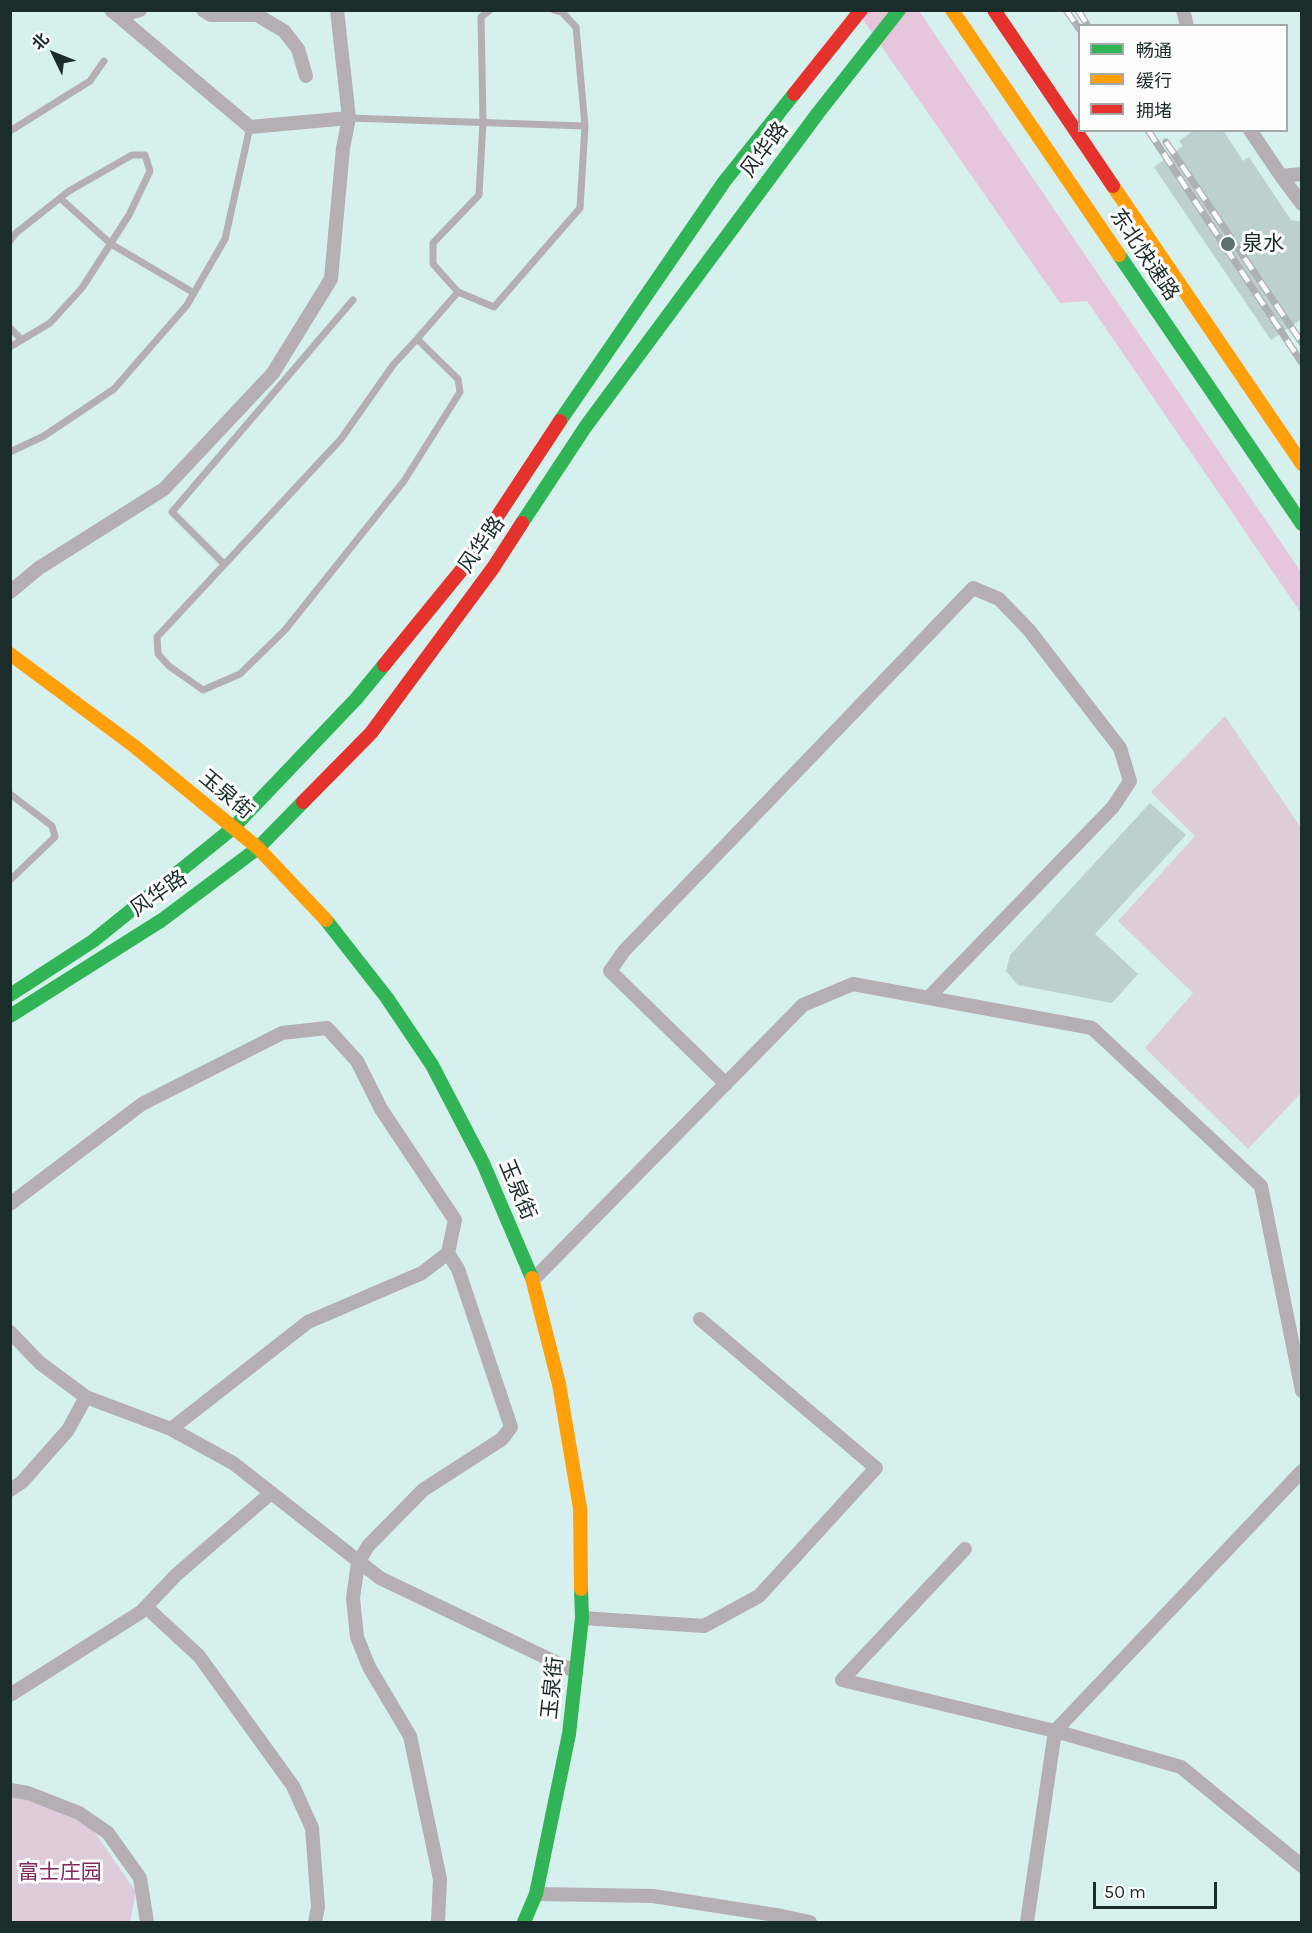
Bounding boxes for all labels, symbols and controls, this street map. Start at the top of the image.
north arrow [24,24,84,84]
legend [1078,24,1288,132]
text: 北 [28,29,53,54]
text: 畅通 [1136,40,1172,62]
text: 缓行 [1136,70,1172,92]
text: 拥堵 [1136,100,1172,122]
street label: 风华路 [736,117,794,183]
street label: 东北快速路 [1104,204,1184,306]
place label: 泉水 [1242,231,1284,257]
marker: 泉水 [1219,235,1237,253]
street label: 风华路 [454,512,510,578]
street label: 玉泉街 [194,765,258,825]
street label: 风华路 [126,866,192,922]
street label: 玉泉街 [493,1156,541,1224]
street label: 玉泉街 [537,1655,569,1721]
park label: 富士庄园 [18,1860,102,1886]
scale bar [1096,1870,1220,1908]
text: 50 m [1104,1881,1146,1903]

